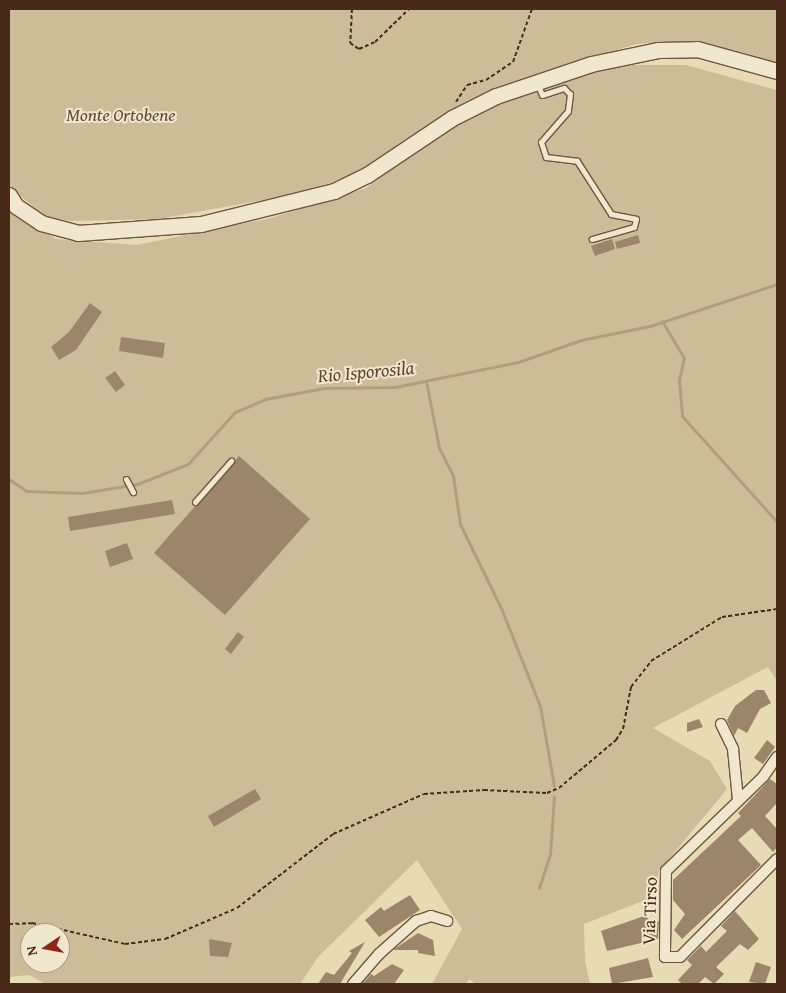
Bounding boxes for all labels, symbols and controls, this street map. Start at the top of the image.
park label: Monte Ortobene [66,104,176,126]
water label: Rio Isporosila [317,356,415,388]
street label: Via Tirso [638,877,662,945]
north arrow [20,923,70,973]
text: N [21,944,42,958]

